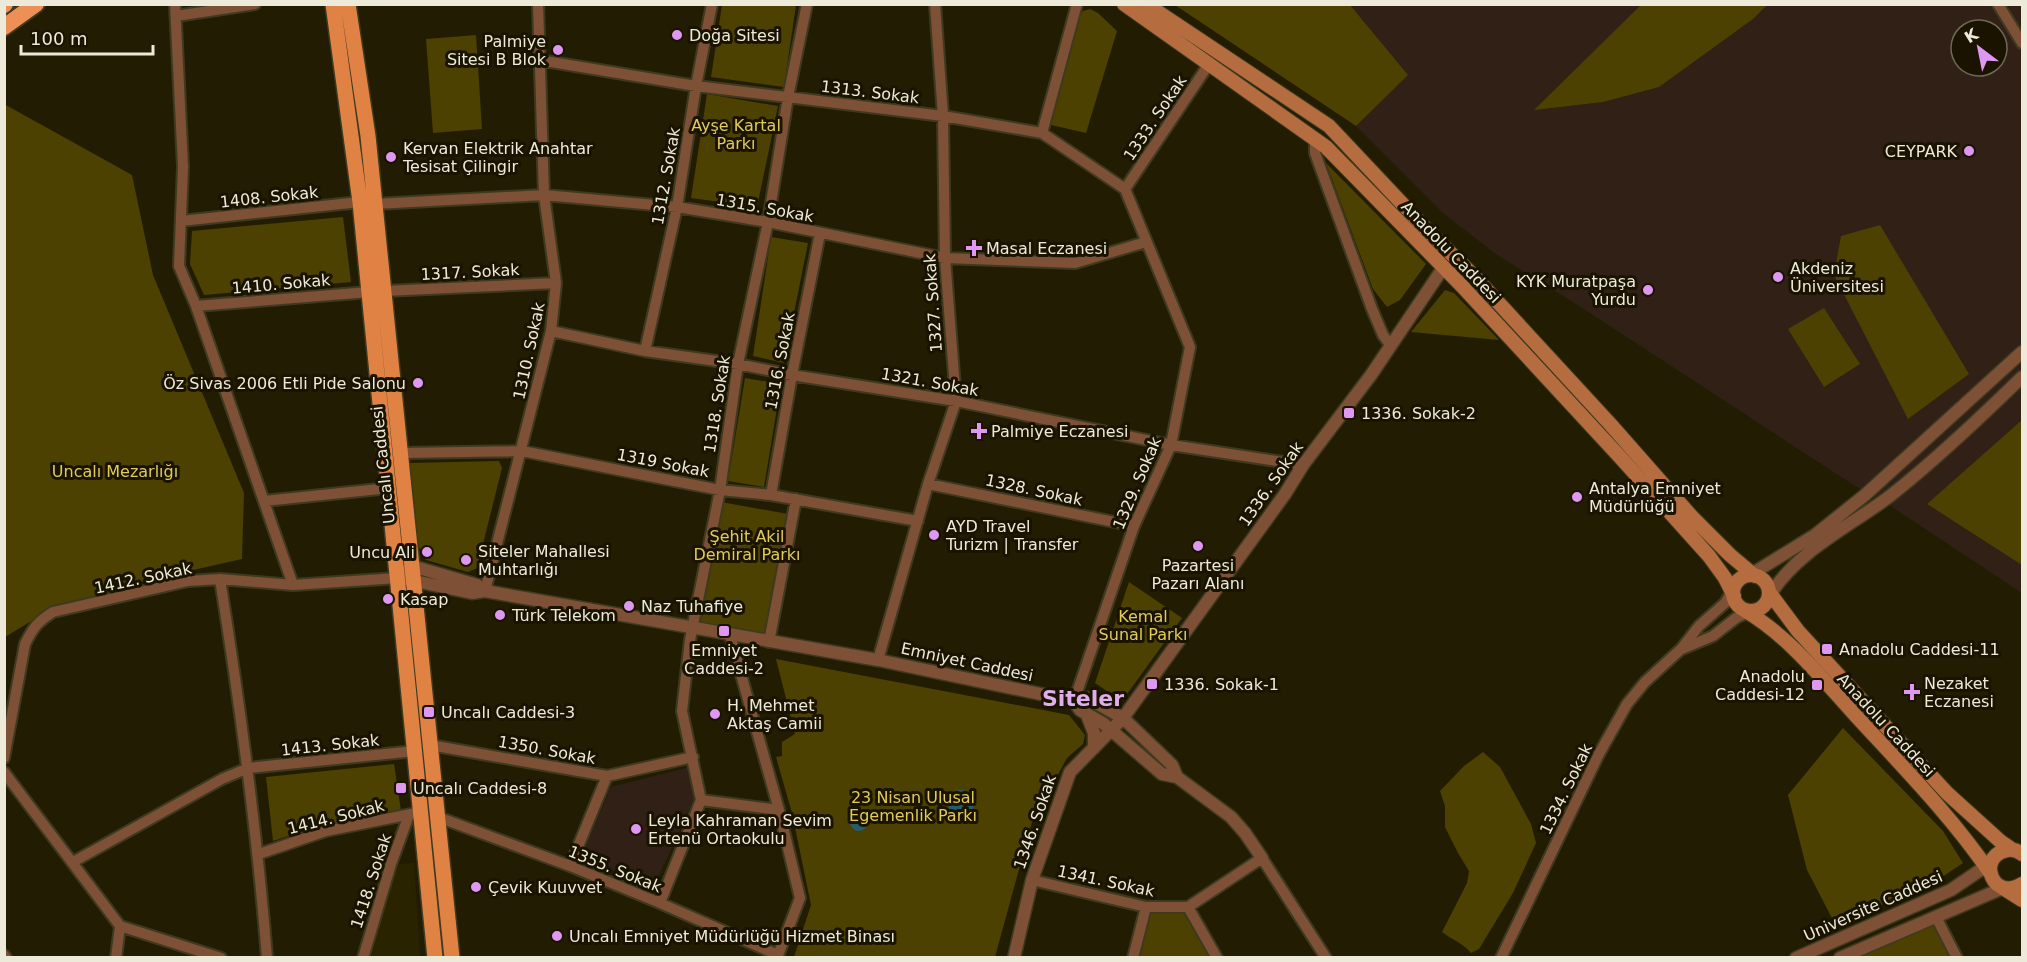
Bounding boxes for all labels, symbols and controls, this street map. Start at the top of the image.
scale bar [21,18,153,56]
north arrow [1949,18,2009,78]
text: K [1961,24,1982,47]
place label: Doğa Sitesi [689,26,780,45]
text: 100 m [30,28,88,49]
marker: Doğa Sitesi [670,28,684,42]
place label: Palmiye Sitesi B Blok [447,32,547,69]
marker: Palmiye Sitesi B Blok [551,43,565,57]
street label: 1333. Sokak [1119,71,1191,164]
street label: 1313. Sokak [820,77,921,108]
park label: Ayşe Kartal Parkı [691,116,781,153]
street label: 1312. Sokak [648,125,684,226]
place label: Kervan Elektrik Anahtar Tesisat Çilingir [402,139,593,176]
place label: CEYPARK [1885,142,1958,161]
marker: CEYPARK [1962,144,1976,158]
marker: Kervan Elektrik Anahtar Tesisat Çilingir [384,150,398,164]
street label: 1408. Sokak [219,182,320,212]
street label: 1315. Sokak [715,190,816,226]
street label: Anadolu Caddesi [1397,197,1505,307]
place label: Masal Eczanesi [986,239,1107,258]
marker: Masal Eczanesi [967,241,981,255]
street label: 1327. Sokak [920,252,946,353]
place label: Akdeniz Üniversitesi [1790,259,1884,296]
street label: 1317. Sokak [420,260,521,284]
street label: 1410. Sokak [231,270,332,298]
marker: Akdeniz Üniversitesi [1771,270,1785,284]
place label: KYK Muratpaşa Yurdu [1516,272,1636,309]
marker: KYK Muratpaşa Yurdu [1641,283,1655,297]
street label: 1310. Sokak [509,300,549,401]
street label: 1316. Sokak [761,310,799,411]
street label: 1318. Sokak [700,353,734,454]
street label: 1321. Sokak [880,364,981,400]
place label: Öz Sivas 2006 Etli Pide Salonu [163,374,406,393]
marker: Öz Sivas 2006 Etli Pide Salonu [411,376,425,390]
place label: 1336. Sokak-2 [1361,404,1476,423]
street label: Uncalı Caddesi [367,405,399,525]
marker: 1336. Sokak-2 [1342,406,1356,420]
place label: Palmiye Eczanesi [991,422,1128,441]
marker: Palmiye Eczanesi [972,424,986,438]
street label: 1329. Sokak [1109,433,1165,532]
street label: 1336. Sokak [1235,437,1308,530]
street label: 1319 Sokak [615,445,712,481]
park label: Uncalı Mezarlığı [52,462,178,481]
street label: 1328. Sokak [984,470,1085,510]
place label: Antalya Emniyet Müdürlüğü [1589,479,1721,516]
marker: Antalya Emniyet Müdürlüğü [1570,490,1584,504]
place label: AYD Travel Turizm | Transfer [945,517,1079,554]
park label: Şehit Akil Demiral Parkı [693,527,801,564]
marker: AYD Travel Turizm | Transfer [927,528,941,542]
marker: Pazartesi Pazarı Alanı [1191,539,1205,553]
place label: Siteler Mahallesi Muhtarlığı [478,542,610,579]
place label: Uncu Ali [349,543,415,562]
marker: Uncu Ali [420,545,434,559]
marker: Siteler Mahallesi Muhtarlığı [459,553,473,567]
place label: Pazartesi Pazarı Alanı [1152,556,1244,593]
street label: 1412. Sokak [93,558,194,598]
place label: Kasap [400,590,448,609]
marker: Kasap [381,592,395,606]
place label: Naz Tuhafiye [641,597,743,616]
marker: Naz Tuhafiye [622,599,636,613]
place label: Türk Telekom [511,606,616,625]
park label: Kemal Sunal Parkı [1099,607,1187,644]
marker: Türk Telekom [493,608,507,622]
marker: Emniyet Caddesi-2 [717,624,731,638]
street label: Emniyet Caddesi [899,639,1035,685]
place label: Anadolu Caddesi-11 [1839,640,2000,659]
place label: Emniyet Caddesi-2 [684,641,764,678]
marker: Anadolu Caddesi-11 [1820,642,1834,656]
place label: Anadolu Caddesi-12 [1715,667,1805,704]
street label: Anadolu Caddesi [1833,669,1939,781]
place label: Nezaket Eczanesi [1924,674,1994,711]
place label: 1336. Sokak-1 [1164,675,1279,694]
marker: 1336. Sokak-1 [1145,677,1159,691]
marker: Anadolu Caddesi-12 [1810,678,1824,692]
marker: Nezaket Eczanesi [1905,685,1919,699]
district label: Siteler [1042,686,1124,711]
place label: H. Mehmet Aktaş Camii [727,696,822,733]
place label: Uncalı Caddesi-3 [441,703,575,722]
marker: Uncalı Caddesi-3 [422,705,436,719]
marker: H. Mehmet Aktaş Camii [708,707,722,721]
street label: 1413. Sokak [280,730,381,760]
street label: 1350. Sokak [497,732,598,768]
street label: 1334. Sokak [1536,740,1597,838]
street label: 1346. Sokak [1010,771,1060,872]
place label: Uncalı Caddesi-8 [413,779,547,798]
marker: Uncalı Caddesi-8 [394,781,408,795]
park label: 23 Nisan Ulusal Egemenlik Parkı [849,788,977,825]
street label: 1414. Sokak [286,796,387,838]
place label: Leyla Kahraman Sevim Ertenü Ortaokulu [648,811,832,848]
marker: Leyla Kahraman Sevim Ertenü Ortaokulu [629,822,643,836]
street label: 1418. Sokak [347,830,396,931]
street label: 1355. Sokak [566,842,665,897]
street label: 1341. Sokak [1056,861,1157,901]
street label: Universite Caddesi [1801,867,1945,945]
place label: Çevik Kuuvvet [488,878,602,897]
marker: Çevik Kuuvvet [469,880,483,894]
place label: Uncalı Emniyet Müdürlüğü Hizmet Binası [569,927,895,946]
marker: Uncalı Emniyet Müdürlüğü Hizmet Binası [550,929,564,943]

